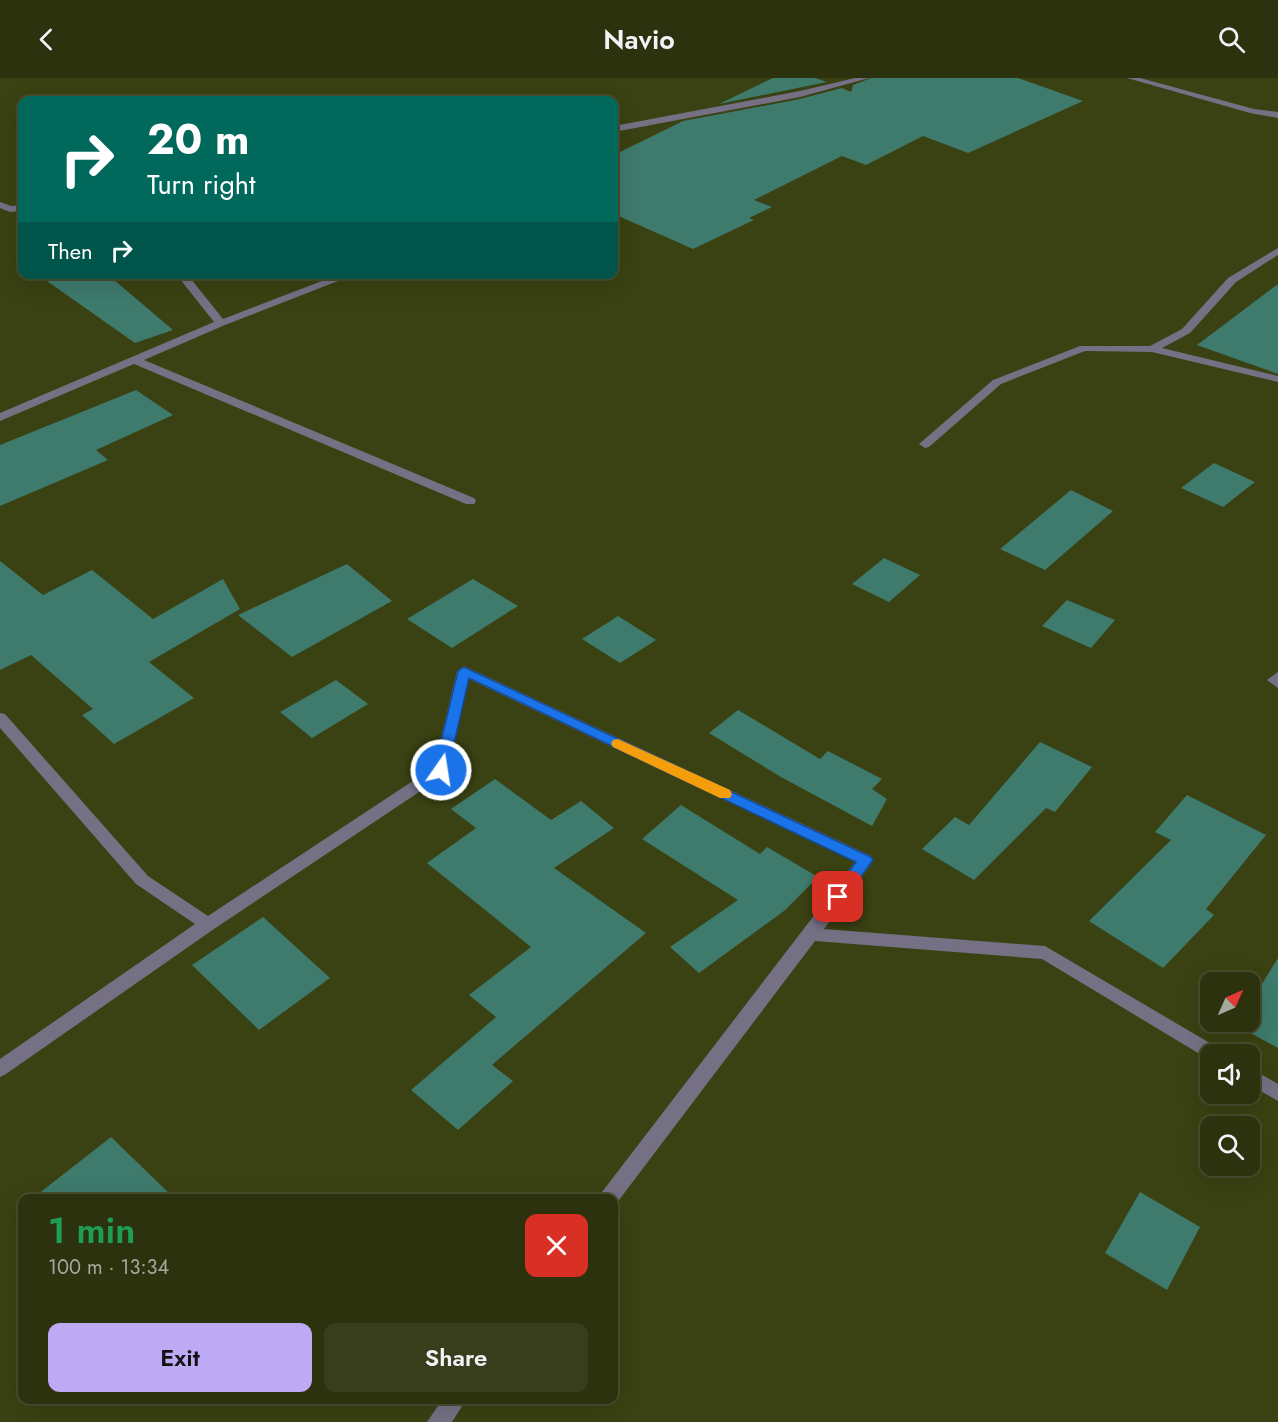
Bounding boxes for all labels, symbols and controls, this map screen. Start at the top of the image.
text: Navio [603,20,675,59]
icon: back [30,23,63,56]
icon: search [1215,23,1248,56]
text: 20 m [147,109,249,170]
icon: right [48,120,126,198]
text: Turn right [147,165,255,204]
icon: right [105,234,138,267]
text: Then [48,235,93,267]
position arrow [409,738,473,802]
pin [812,871,863,922]
icon: arrive [821,880,854,913]
north arrow [1200,972,1260,1032]
map controls [1200,972,1260,1176]
button: sound [1200,1044,1260,1104]
button: search [1200,1116,1260,1176]
text: 1 min [48,1204,135,1256]
button: close [525,1214,588,1277]
text: 100 m · 13:34 [48,1253,169,1282]
button: Exit [48,1323,312,1392]
button: Share [324,1323,588,1392]

